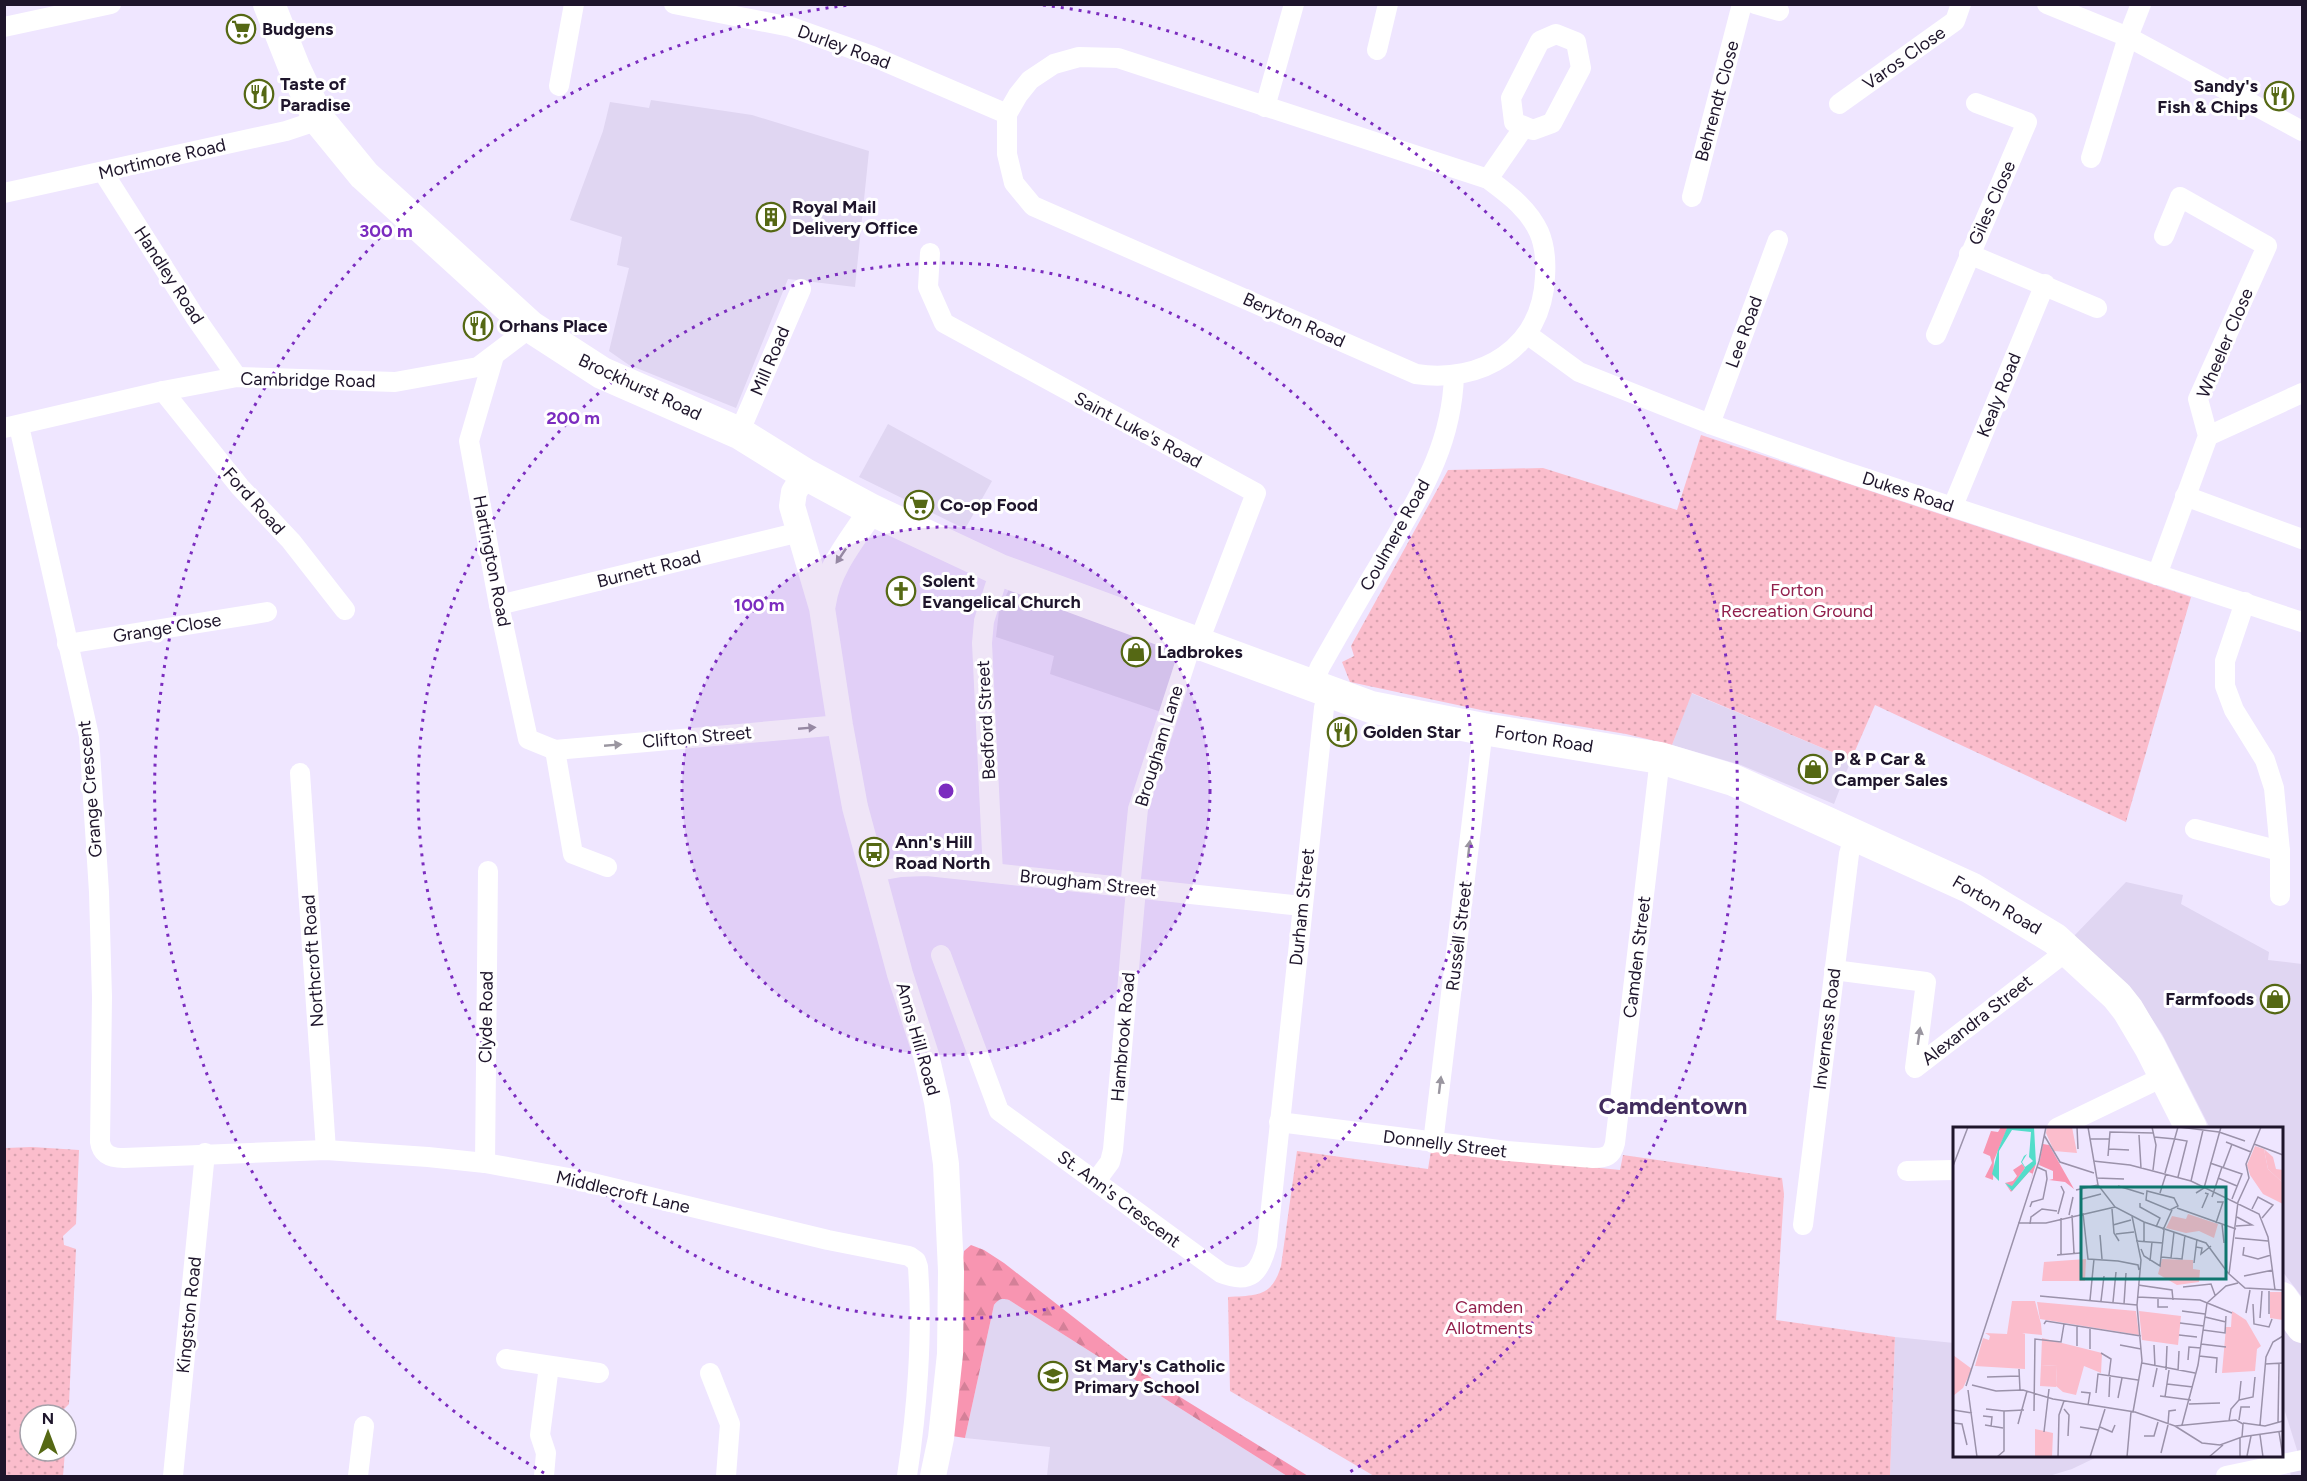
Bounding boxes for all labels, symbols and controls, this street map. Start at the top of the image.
supermarket icon: Budgens [225,13,257,45]
place label: Budgens [262,18,334,40]
street label: Durley Road [794,20,894,74]
street label: Varos Close [1858,21,1950,95]
street label: Behrendt Close [1690,38,1744,164]
place label: Taste of Paradise [280,73,350,116]
place label: Sandy's Fish & Chips [2157,75,2259,118]
restaurant icon: Taste of Paradise [243,78,275,110]
restaurant icon: Sandy's Fish & Chips [2263,80,2295,112]
street label: Mortimore Road [96,134,228,184]
street label: Giles Close [1964,157,2020,249]
place label: Royal Mail Delivery Office [792,196,918,239]
building icon: Royal Mail Delivery Office [755,201,787,233]
text: 300 m [359,220,413,242]
street label: Handley Road [129,222,209,328]
street label: Wheeler Close [2192,285,2258,401]
street label: Beryton Road [1240,288,1348,352]
street label: Lee Road [1721,293,1767,371]
restaurant icon: Orhans Place [462,310,494,342]
place label: Orhans Place [499,315,607,337]
street label: Mill Road [746,323,794,399]
street label: Brockhurst Road [575,349,705,425]
street label: Kealy Road [1972,350,2026,440]
street label: Cambridge Road [240,368,376,392]
street label: Saint Luke's Road [1070,387,1206,473]
text: 200 m [546,407,600,429]
street label: Ford Road [218,463,290,539]
street label: Dukes Road [1859,467,1957,517]
street label: Coulmere Road [1355,475,1435,595]
supermarket icon: Co-op Food [903,489,935,521]
street label: Hartington Road [468,493,516,629]
place label: Co-op Food [940,494,1038,516]
street label: Burnett Road [595,545,703,593]
one-way arrow [835,548,847,564]
place label: Solent Evangelical Church [922,570,1081,613]
church icon: Solent Evangelical Church [885,575,917,607]
park label: Forton Recreation Ground [1721,579,1873,622]
text: 100 m [734,594,784,616]
street label: Grange Close [111,609,223,647]
shop icon: Ladbrokes [1120,636,1152,668]
place label: Ladbrokes [1157,641,1243,663]
street label: Bedford Street [972,659,1000,780]
street label: Brougham Lane [1130,683,1188,809]
restaurant icon: Golden Star [1326,716,1358,748]
street label: Grange Crescent [73,719,107,858]
street label: Forton Road [1493,720,1595,758]
street label: Clifton Street [641,721,753,753]
place label: Golden Star [1363,721,1461,743]
one-way arrow [798,723,817,733]
one-way arrow [603,740,622,750]
place label: P & P Car & Camper Sales [1834,748,1948,791]
shop icon: P & P Car & Camper Sales [1797,753,1829,785]
centre of rings [936,781,956,801]
place label: Ann's Hill Road North [895,831,990,874]
bus stop icon: Ann's Hill Road North [858,836,890,868]
one-way arrow [1464,840,1474,859]
street label: Durham Street [1285,847,1319,967]
street label: Brougham Street [1018,865,1158,901]
street label: Forton Road [1948,871,2046,939]
street label: Russell Street [1441,880,1477,992]
street label: Northcroft Road [297,894,329,1028]
street label: Camden Street [1619,895,1655,1019]
street label: Inverness Road [1809,967,1845,1091]
street label: Alexandra Street [1917,970,2037,1070]
street label: Clyde Road [474,971,498,1063]
street label: Hambrook Road [1106,971,1140,1103]
street label: Anns Hill Road [891,980,945,1098]
shop icon: Farmfoods [2259,983,2291,1015]
place label: Farmfoods [2165,988,2255,1010]
one-way arrow [1914,1026,1923,1045]
one-way arrow [1436,1075,1445,1094]
district label: Camdentown [1599,1091,1747,1120]
street label: Donnelly Street [1382,1125,1509,1163]
inset map [1953,1127,2283,1457]
street label: St. Ann's Crescent [1053,1146,1185,1253]
street label: Middlecroft Lane [554,1166,692,1218]
street label: Kingston Road [172,1256,206,1374]
park label: Camden Allotments [1445,1296,1533,1339]
place label: St Mary's Catholic Primary School [1074,1355,1225,1398]
school or university icon: St Mary's Catholic Primary School [1037,1360,1069,1392]
north arrow [18,1403,78,1463]
text: N [42,1409,54,1428]

